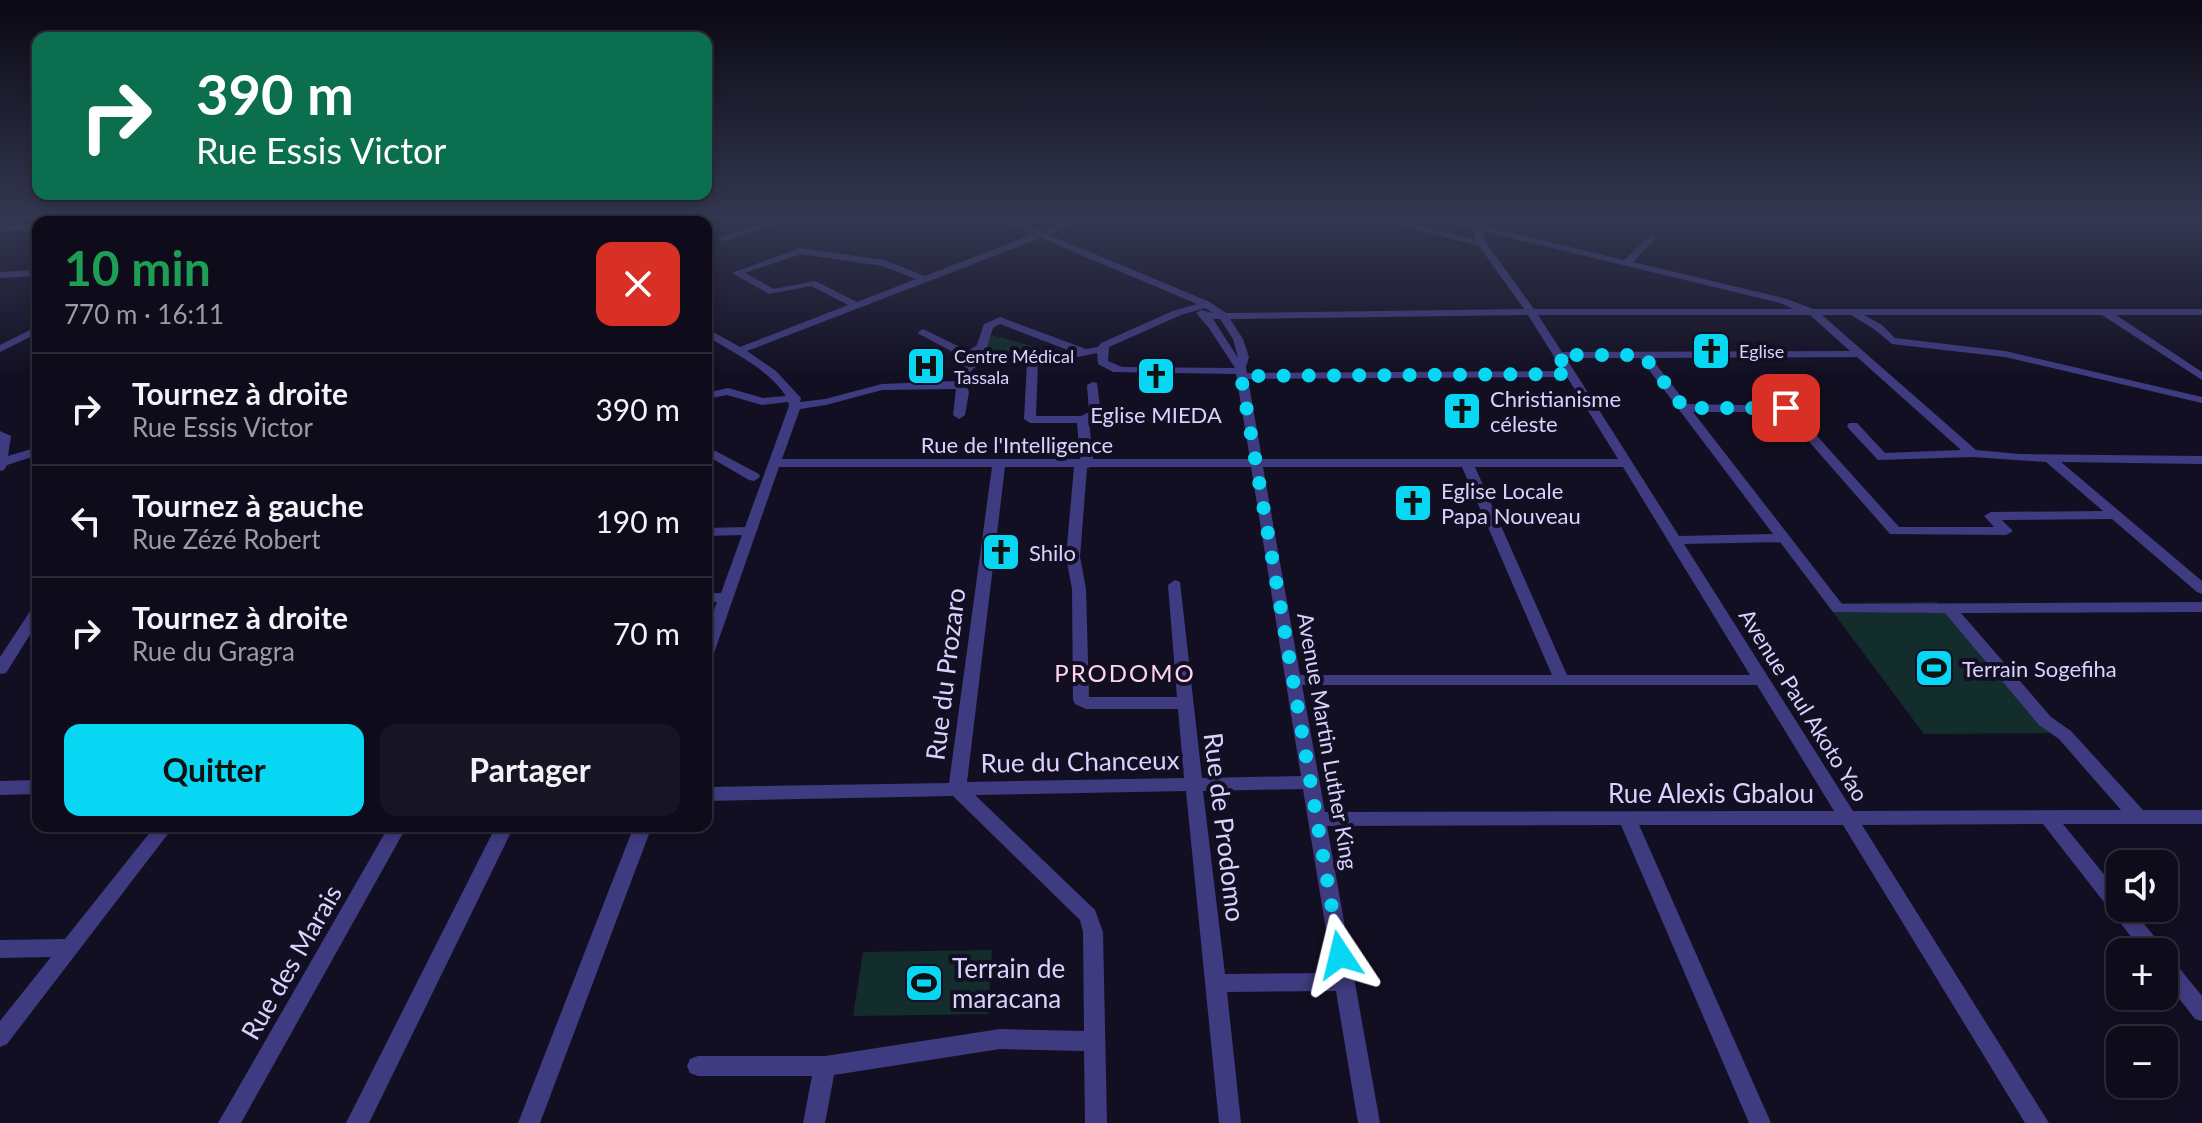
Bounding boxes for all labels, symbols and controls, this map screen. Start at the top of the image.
text: 390 m [196,60,354,127]
icon: right [64,64,168,168]
text: Rue Essis Victor [196,128,446,172]
text: 10 min [64,239,211,296]
button: close [596,242,680,326]
text: 770 m · 16:11 [64,298,224,330]
church icon: Eglise [1690,330,1732,372]
place label: Eglise [1739,340,1784,362]
hospital icon: Centre Médical Tassala [905,345,947,387]
place label: Centre Médical Tassala [954,345,1074,388]
church icon: Eglise MIEDA [1135,355,1177,397]
pin [1752,374,1820,442]
text: Tournez à droite [132,375,348,411]
place label: Christianisme céleste [1490,385,1621,437]
icon: arrive [1764,386,1808,430]
icon: right [64,387,108,431]
church icon: Christianisme céleste [1441,390,1483,432]
text: 390 m [595,391,680,427]
place label: Eglise MIEDA [1090,401,1222,428]
text: Rue Essis Victor [132,411,313,443]
street label: Rue de l'Intelligence [921,431,1113,458]
place label: Eglise Locale Papa Nouveau [1441,477,1581,529]
church icon: Eglise Locale Papa Nouveau [1392,482,1434,524]
text: Tournez à gauche [132,487,364,523]
icon: left [64,499,108,543]
text: 190 m [595,503,680,539]
text: Rue Zézé Robert [132,523,321,555]
church icon: Shilo [980,531,1022,573]
place label: Shilo [1029,539,1076,566]
street label: Rue du Prozaro [919,586,971,762]
text: Tournez à droite [132,599,348,635]
street label: Avenue Paul Akoto Yao [1734,604,1874,806]
street label: Avenue Martin Luther King [1292,610,1364,872]
icon: right [64,611,108,655]
text: 70 m [613,615,680,651]
text: Rue du Gragra [132,635,295,667]
sports icon: Terrain Sogefiha [1913,647,1955,689]
place label: Terrain Sogefiha [1962,655,2117,682]
district label: PRODOMO [1054,658,1196,687]
button: Quitter [64,724,364,816]
button: Partager [380,724,680,816]
street label: Rue de Prodomo [1198,731,1252,923]
street label: Rue du Chanceux [980,743,1180,779]
street label: Rue Alexis Gbalou [1608,777,1814,809]
map controls [2106,850,2178,1098]
button: sound [2106,850,2178,922]
street label: Rue des Marais [234,879,348,1045]
position arrow [1298,913,1382,997]
button: + [2106,938,2178,1010]
place label: Terrain de maracana [952,952,1065,1014]
sports icon: Terrain de maracana [903,962,945,1004]
button: − [2106,1026,2178,1098]

